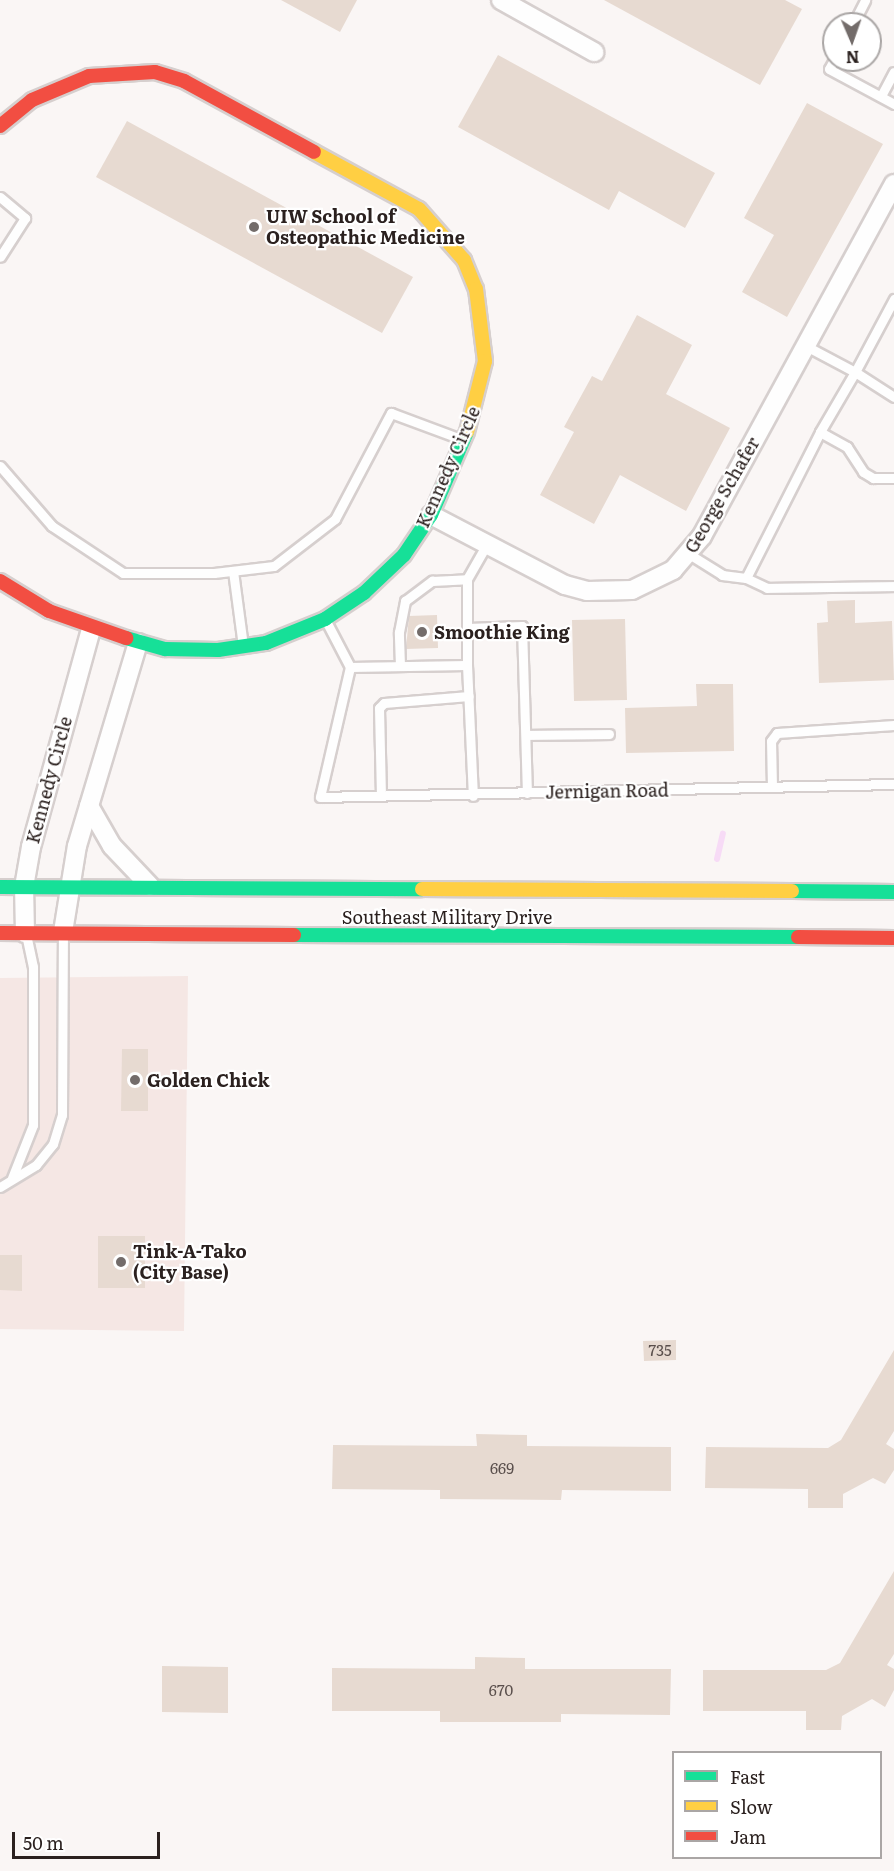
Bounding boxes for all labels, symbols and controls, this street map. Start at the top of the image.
north arrow [822,12,882,72]
text: N [845,46,860,70]
place label: UIW School of Osteopathic Medicine [266,206,465,248]
marker: UIW School of Osteopathic Medicine [247,220,261,234]
street label: Kennedy Circle [412,403,484,531]
street label: George Schafer [680,433,764,557]
place label: Smoothie King [434,621,570,643]
marker: Smoothie King [415,625,429,639]
street label: Kennedy Circle [22,714,76,846]
street label: Jernigan Road [545,779,669,803]
street label: Southeast Military Drive [342,906,552,928]
place label: Golden Chick [147,1069,270,1091]
marker: Golden Chick [128,1073,142,1087]
place label: Tink-A-Tako (City Base) [133,1241,247,1284]
marker: Tink-A-Tako (City Base) [114,1255,128,1269]
house number: 735 [648,1341,672,1359]
house number: 669 [490,1459,514,1477]
house number: 670 [489,1681,513,1699]
legend [672,1751,882,1859]
text: Fast [730,1763,765,1790]
text: Slow [730,1793,772,1820]
scale bar [15,1820,164,1858]
text: Jam [730,1823,766,1850]
text: 50 m [23,1829,64,1856]

